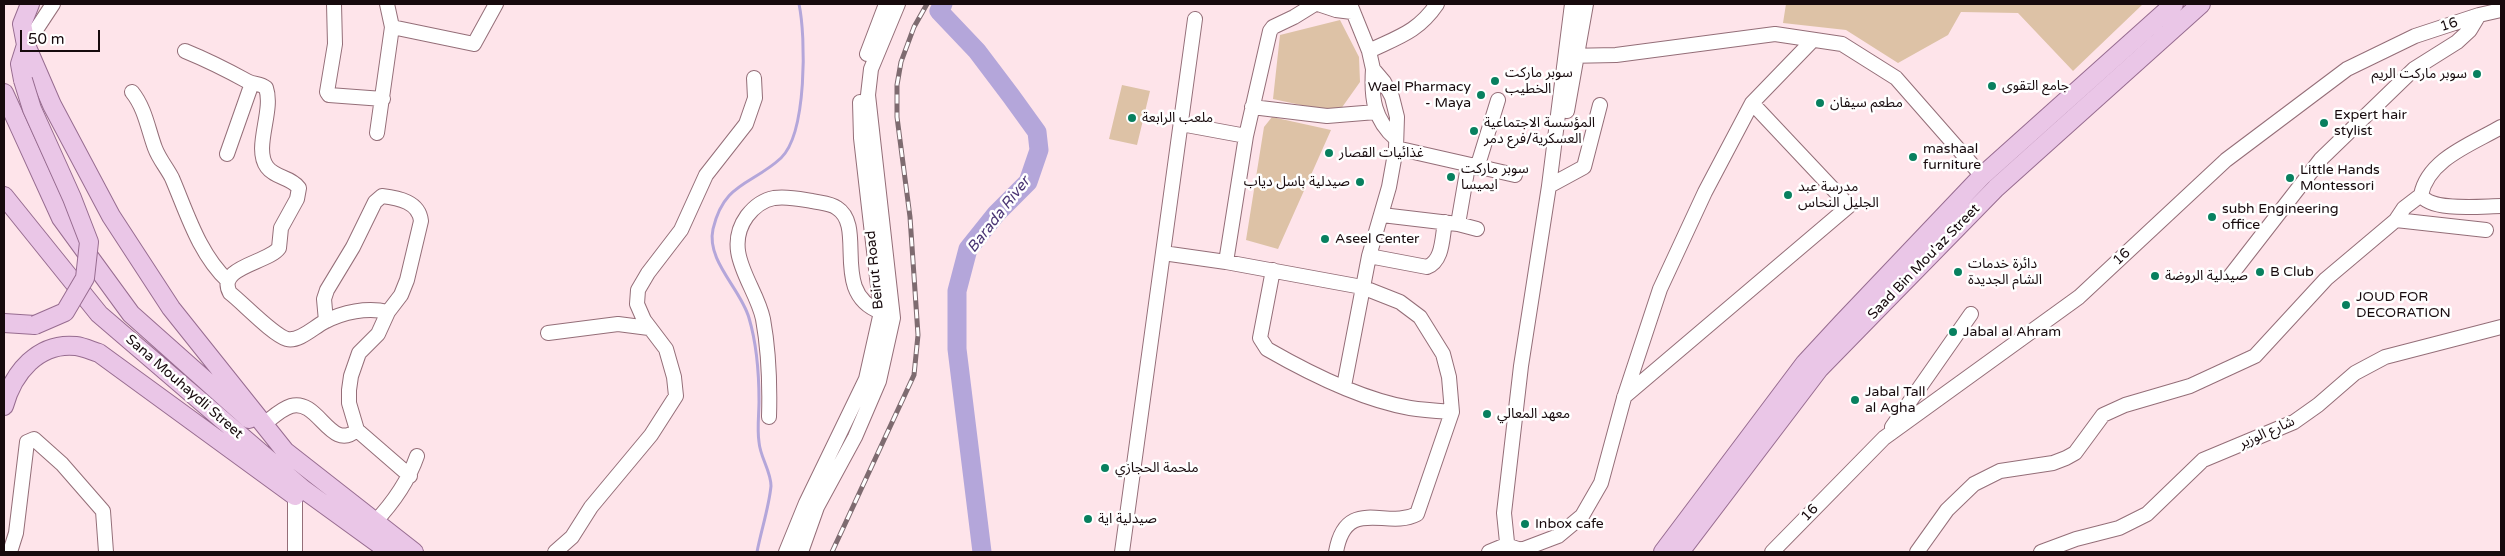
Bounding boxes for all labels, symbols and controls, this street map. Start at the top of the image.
street label: 16 [2438,14,2460,36]
scale bar [22,20,102,52]
text: 50 m [28,30,65,48]
place label: سوبر ماركت الخطيب [1505,65,1573,98]
place label: سوبر ماركت الريم [2372,66,2467,82]
marker: سوبر ماركت الريم [2471,68,2483,80]
marker: سوبر ماركت الخطيب [1489,75,1501,87]
place label: جامع التقوى [2002,78,2069,94]
place label: Wael Pharmacy - Maya [1368,79,1471,111]
marker: جامع التقوى [1986,80,1998,92]
marker: Wael Pharmacy - Maya [1475,89,1487,101]
place label: مطعم سيفان [1830,95,1903,111]
marker: مطعم سيفان [1814,97,1826,109]
place label: Expert hair stylist [2334,107,2407,140]
place label: ملعب الرابعة [1142,110,1213,126]
marker: ملعب الرابعة [1126,112,1138,124]
place label: المؤسسة الاجتماعية العسكرية/فرع دمر [1484,115,1595,148]
marker: Expert hair stylist [2318,117,2330,129]
marker: المؤسسة الاجتماعية العسكرية/فرع دمر [1468,125,1480,137]
place label: mashaal furniture [1923,141,1981,174]
place label: غذائيات القصار [1339,145,1424,161]
marker: غذائيات القصار [1323,147,1335,159]
marker: mashaal furniture [1907,151,1919,163]
place label: سوبر ماركت ايميسا [1461,161,1529,193]
place label: Little Hands Montessori [2300,162,2380,194]
marker: سوبر ماركت ايميسا [1445,171,1457,183]
marker: Little Hands Montessori [2284,172,2296,184]
water label: Barada River [964,173,1034,257]
place label: صيدلية باسل دياب [1244,174,1350,190]
marker: صيدلية باسل دياب [1354,176,1366,188]
place label: مدرسة عبد الجليل النحاس [1798,179,1879,212]
marker: مدرسة عبد الجليل النحاس [1782,189,1794,201]
street label: Saad Bin Mou'az Street [1864,201,1984,323]
place label: subh Engineering office [2222,201,2339,233]
marker: subh Engineering office [2206,211,2218,223]
street label: Beirut Road [863,230,887,310]
place label: Aseel Center [1335,231,1419,247]
marker: Aseel Center [1319,233,1331,245]
street label: 16 [2110,245,2134,269]
place label: دائرة خدمات الشام الجديدة [1968,256,2042,288]
place label: B Club [2270,264,2314,280]
marker: دائرة خدمات الشام الجديدة [1952,266,1964,278]
marker: B Club [2254,266,2266,278]
place label: صيدلية الروضة [2165,268,2248,284]
marker: صيدلية الروضة [2149,270,2161,282]
place label: JOUD FOR DECORATION [2356,289,2451,322]
marker: JOUD FOR DECORATION [2340,299,2352,311]
place label: Jabal al Ahram [1963,324,2061,340]
marker: Jabal al Ahram [1947,326,1959,338]
street label: Sana Mouhaydli Street [122,331,246,443]
place label: Jabal Tall al Agha [1865,384,1925,417]
marker: Jabal Tall al Agha [1849,394,1861,406]
place label: معهد المعالي [1497,406,1570,422]
marker: معهد المعالي [1481,408,1493,420]
street label: شارع الوزير [2237,413,2297,453]
place label: ملحمة الحجازي [1115,460,1199,476]
marker: ملحمة الحجازي [1099,462,1111,474]
street label: 16 [1798,501,1822,525]
place label: صيدلية اية [1098,511,1157,527]
marker: صيدلية اية [1082,513,1094,525]
place label: Inbox cafe [1535,516,1604,532]
marker: Inbox cafe [1519,518,1531,530]

